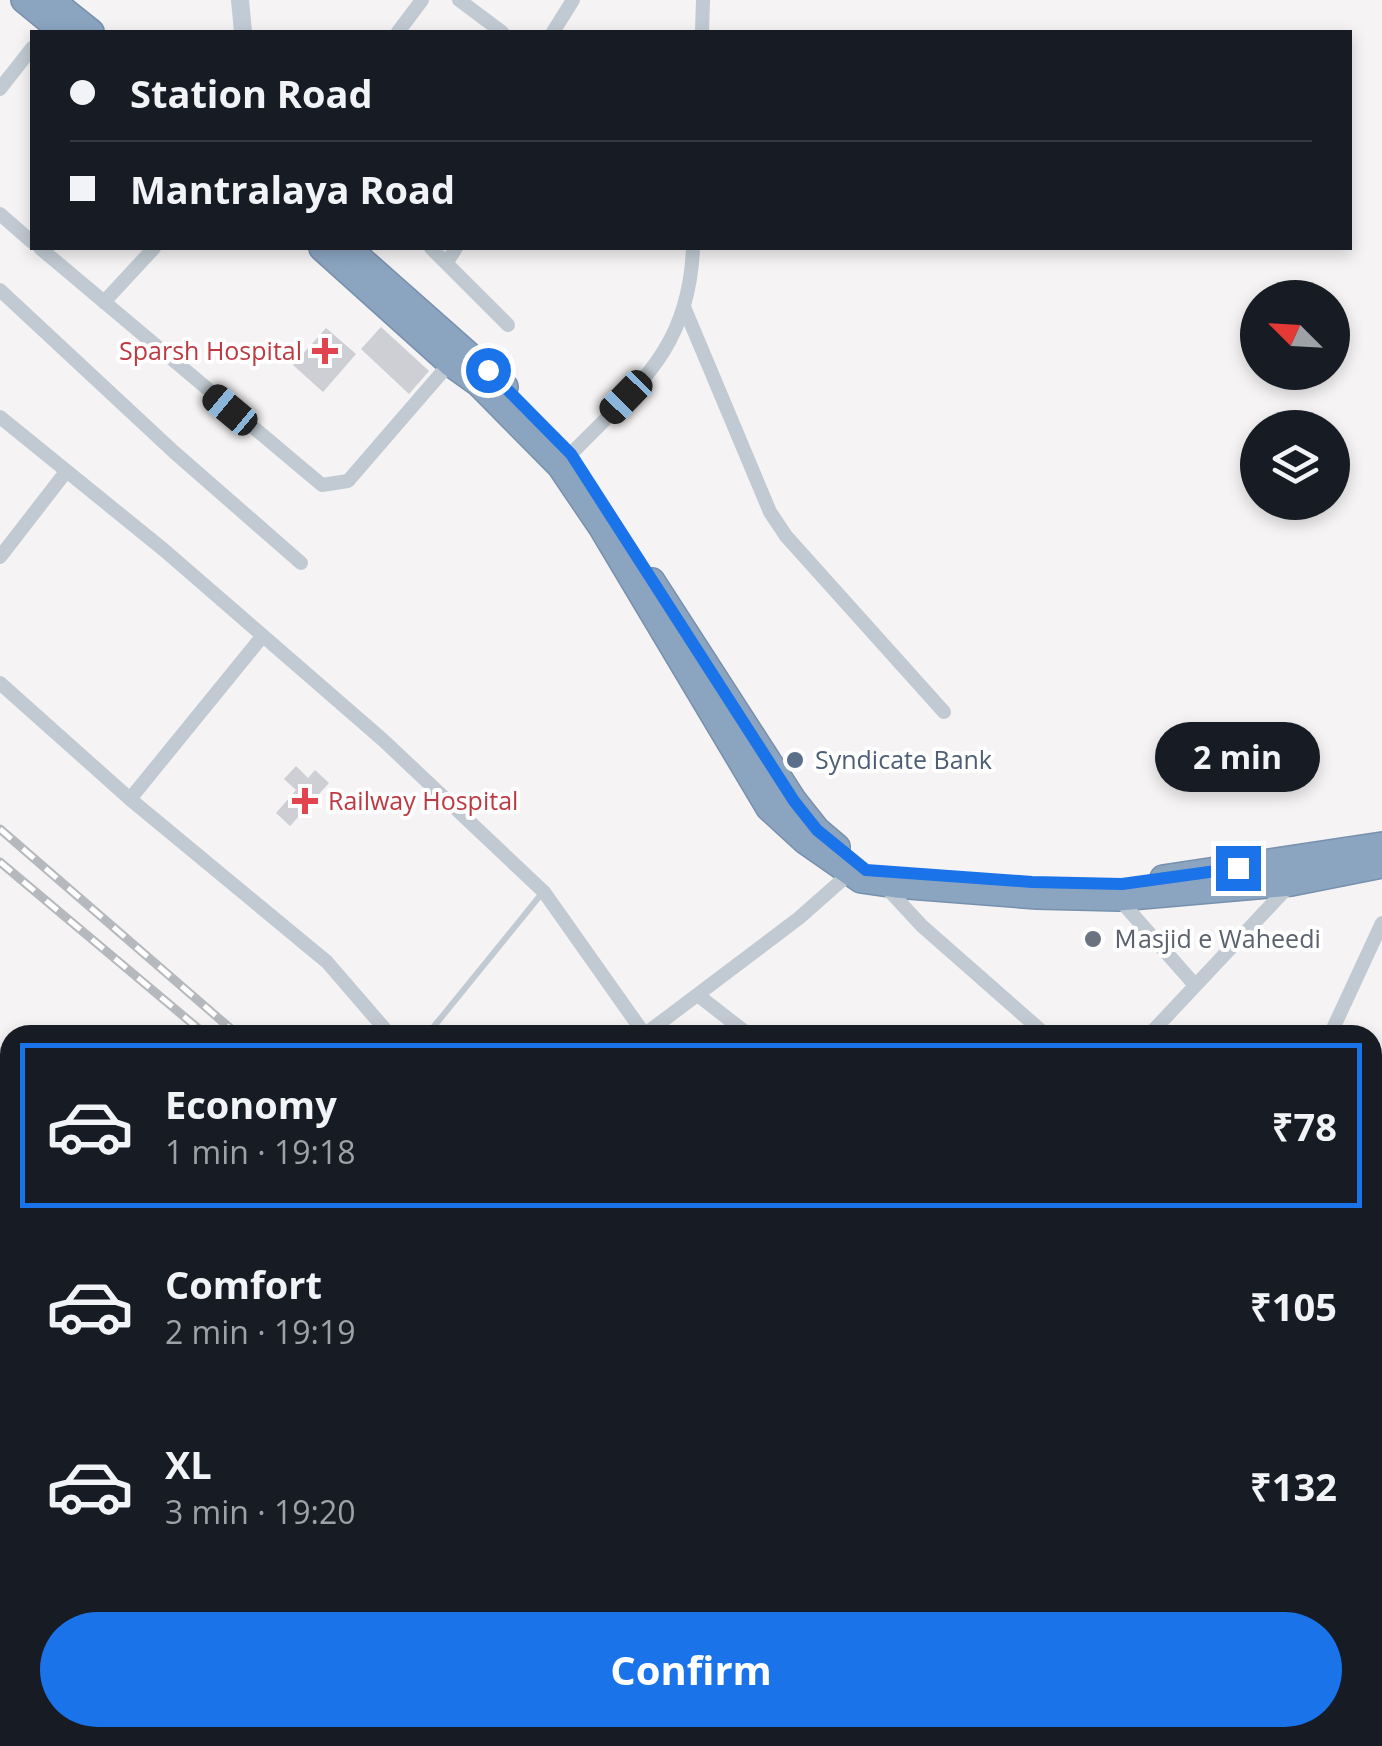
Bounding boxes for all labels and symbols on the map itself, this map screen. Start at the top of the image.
north arrow [1240,280,1350,390]
place label: Sparsh Hospital [119,333,302,367]
marker: Sparsh Hospital [312,338,338,364]
route start [466,348,511,393]
car [594,365,658,429]
car [197,379,263,441]
callout: 2 min [1156,723,1320,793]
place label: Syndicate Bank [815,742,992,776]
marker: Syndicate Bank [784,749,806,771]
place label: Railway Hospital [328,783,518,817]
marker: Railway Hospital [292,788,318,814]
route end [1216,846,1261,891]
place label: Ｍasjid e Waheedi [1113,921,1321,955]
marker: Ｍasjid e Waheedi [1082,928,1104,950]

